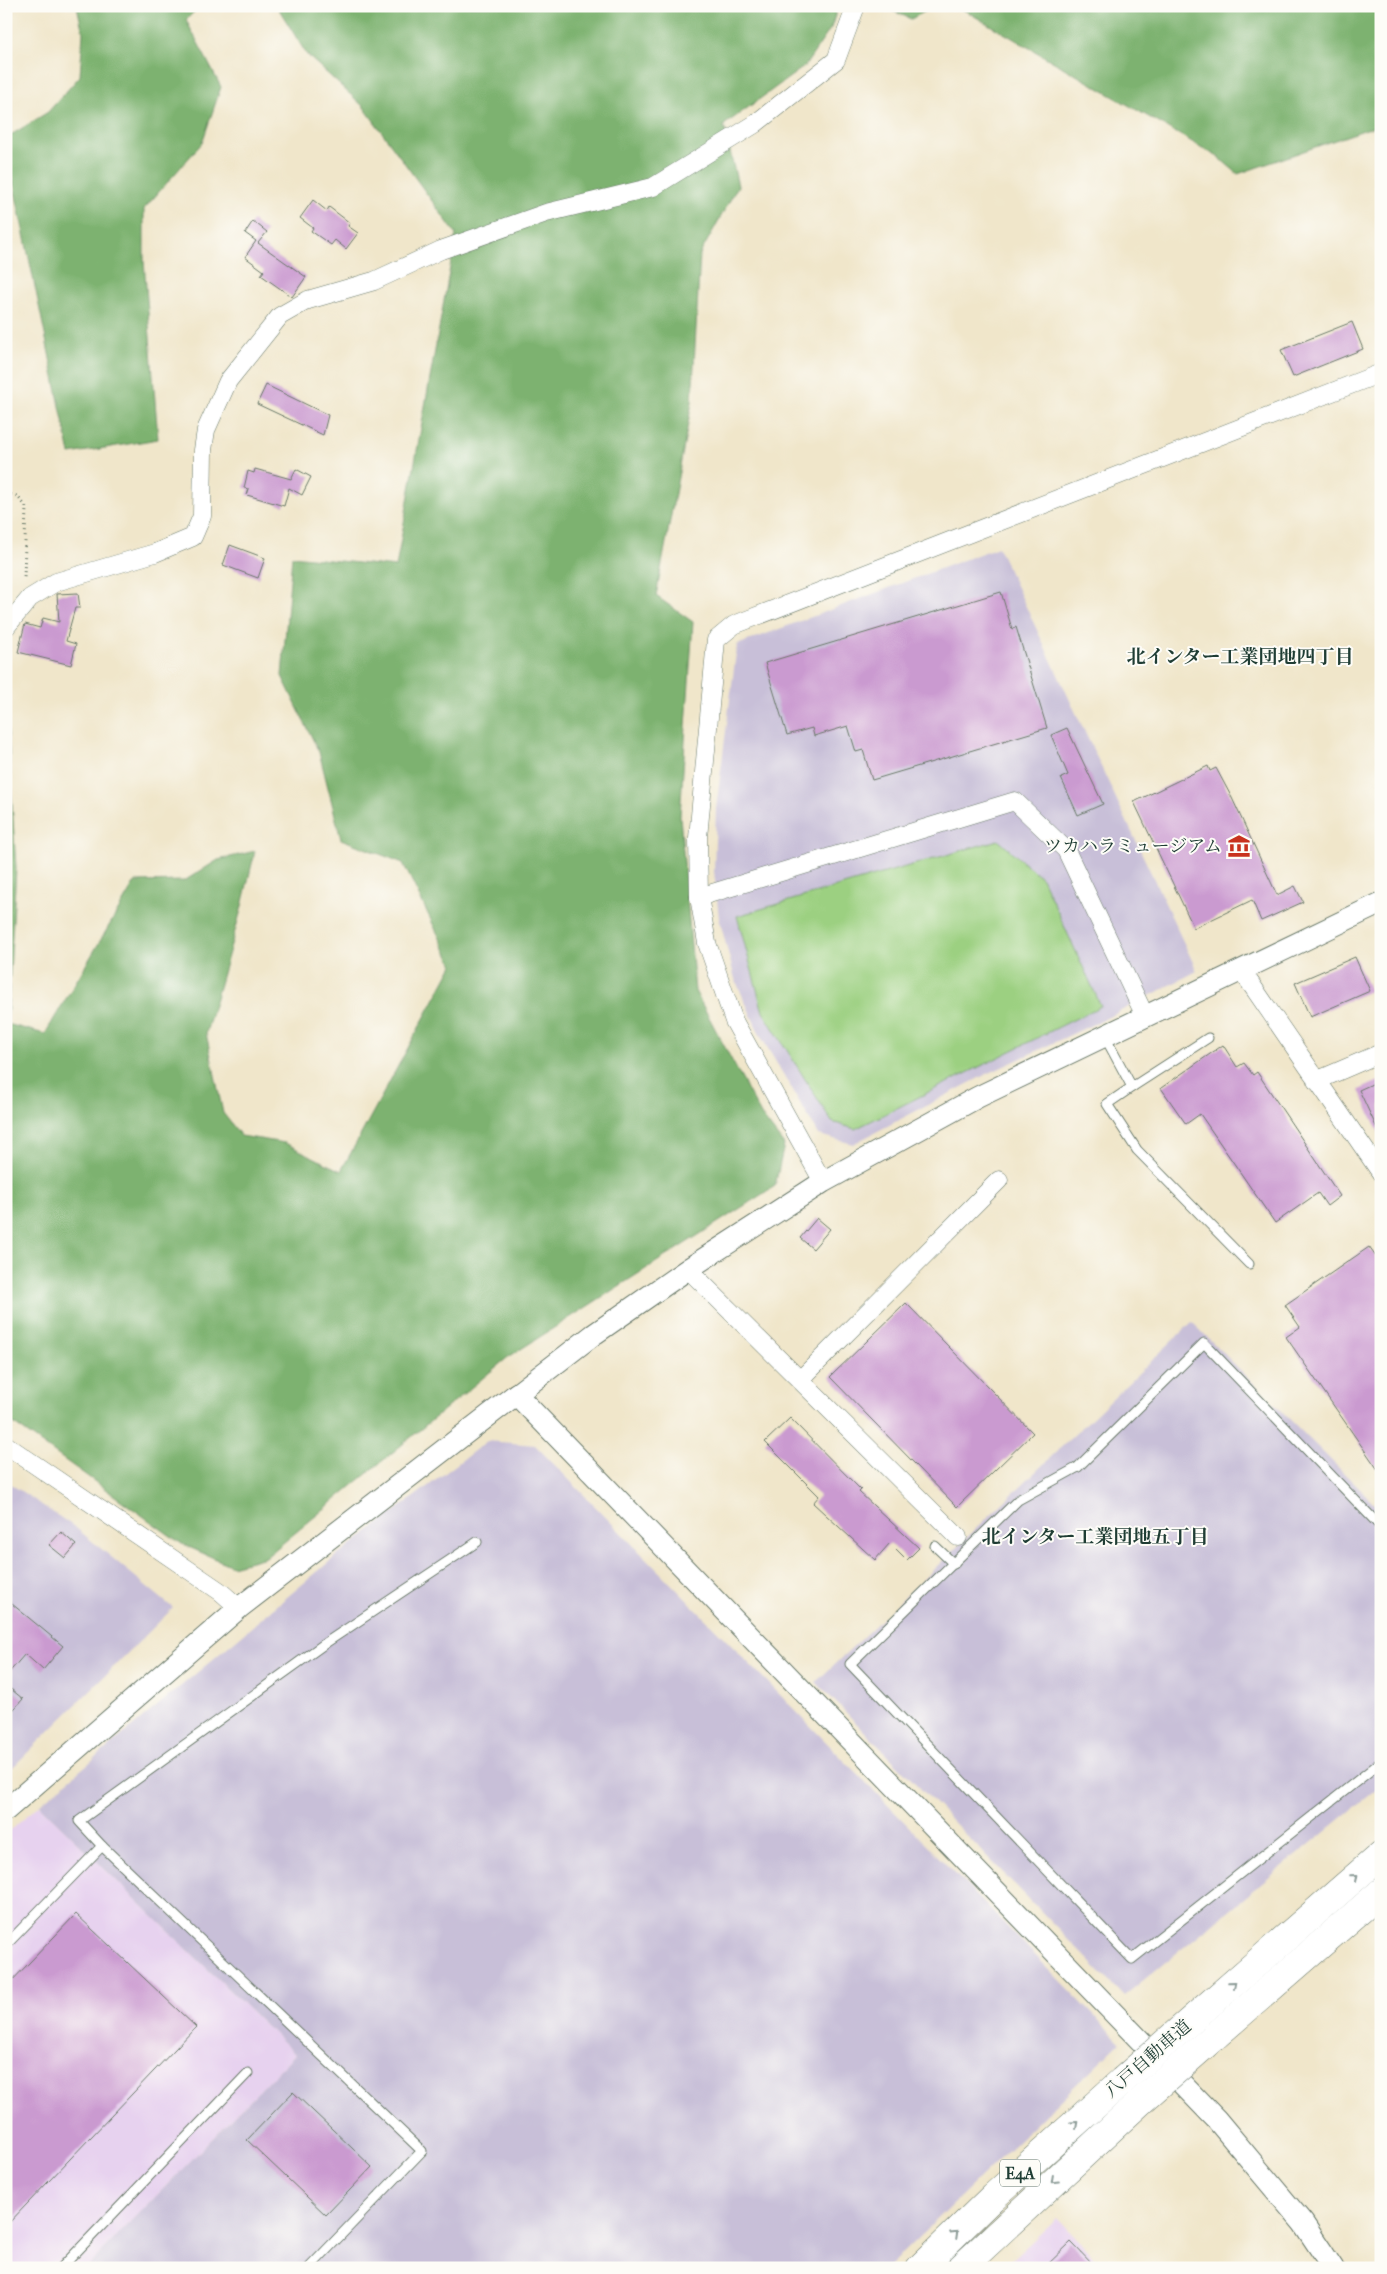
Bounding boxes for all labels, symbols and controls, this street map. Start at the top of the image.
district label: 北インター工業団地四丁目 [1126,646,1354,668]
museum icon: ツカハラミュージアム [1226,833,1252,859]
place label: ツカハラミュージアム [1044,836,1222,857]
district label: 北インター工業団地五丁目 [981,1526,1209,1548]
one-way arrow [1349,1874,1358,1883]
one-way arrow [1227,1981,1236,1990]
street label: 八戸自動車道 [1100,2016,1196,2102]
one-way arrow [1069,2121,1078,2130]
road number: E4A [1000,2160,1040,2186]
one-way arrow [1051,2174,1060,2183]
one-way arrow [950,2231,959,2240]

